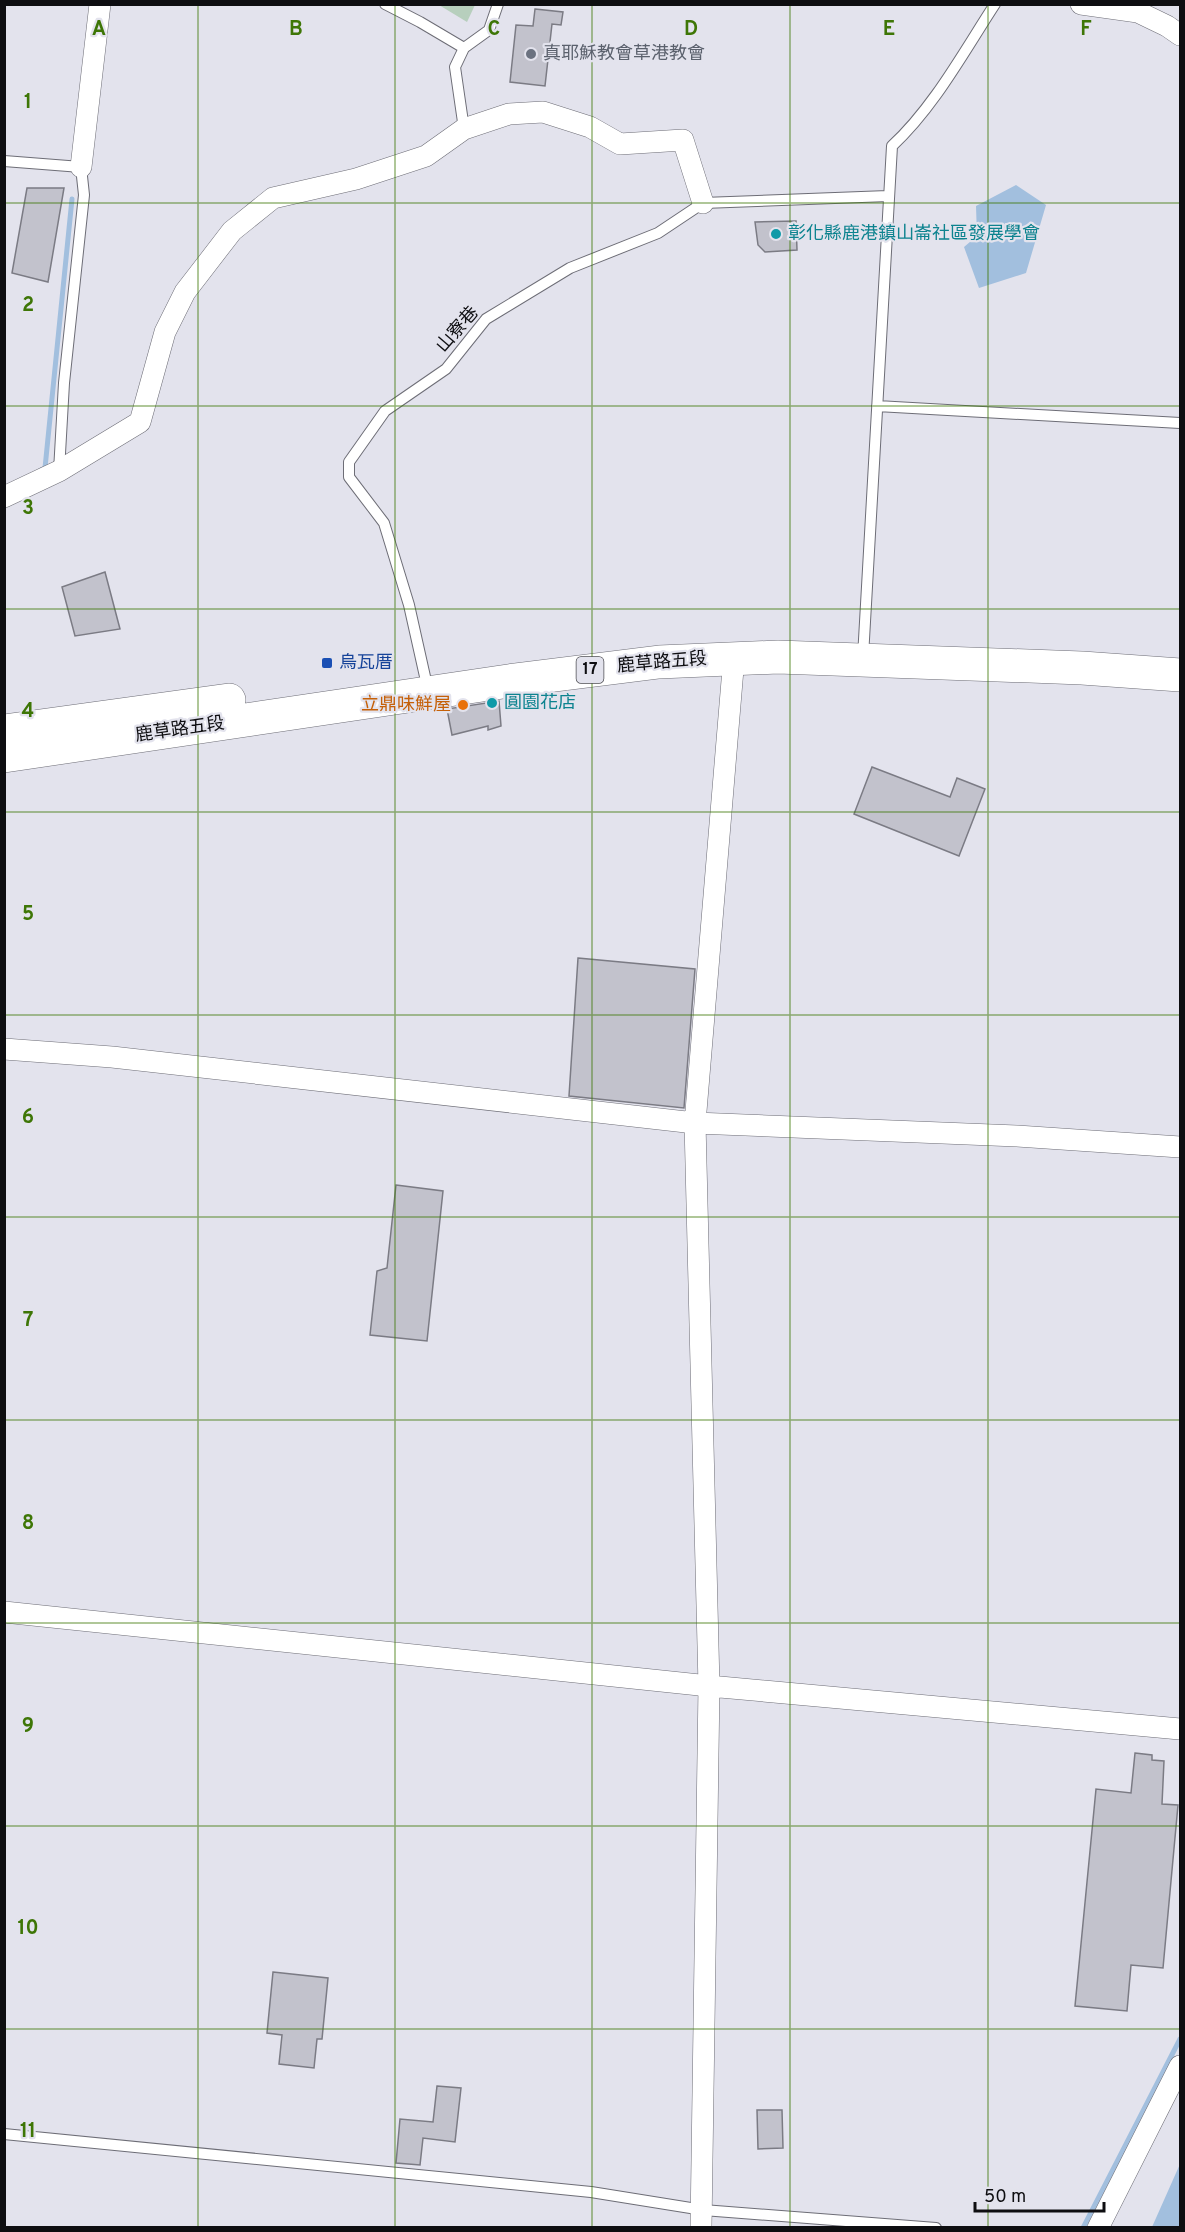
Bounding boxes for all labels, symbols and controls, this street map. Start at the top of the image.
text: A [92,17,106,43]
text: B [289,17,303,43]
text: C [488,17,500,43]
text: D [684,17,698,43]
text: E [883,17,895,43]
text: F [1080,17,1092,43]
place label: 真耶穌教會草港教會 [543,43,705,66]
marker: 真耶穌教會草港教會 [524,47,538,61]
text: 1 [24,90,32,116]
place label: 彰化縣鹿港鎮山崙社區發展學會 [788,223,1040,246]
marker: 彰化縣鹿港鎮山崙社區發展學會 [769,227,783,241]
text: 2 [22,293,34,319]
street label: 山寮巷 [432,302,484,358]
text: 3 [22,496,34,522]
street label: 鹿草路五段 [616,648,708,678]
place label: 烏瓦厝 [339,652,393,675]
marker: 烏瓦厝 [320,656,334,670]
road number: 17 [576,657,604,683]
place label: 圓園花店 [504,692,576,715]
place label: 立鼎味鮮屋 [361,694,451,717]
marker: 圓園花店 [485,696,499,710]
marker: 立鼎味鮮屋 [456,698,470,712]
text: 4 [22,699,34,725]
street label: 鹿草路五段 [134,712,226,748]
text: 5 [22,902,34,928]
text: 6 [22,1105,34,1131]
text: 7 [23,1308,33,1334]
text: 8 [22,1511,34,1537]
text: 9 [22,1714,34,1740]
text: 10 [17,1916,39,1942]
text: 11 [20,2119,36,2145]
scale bar [975,2175,1104,2213]
text: 50 m [984,2186,1026,2209]

